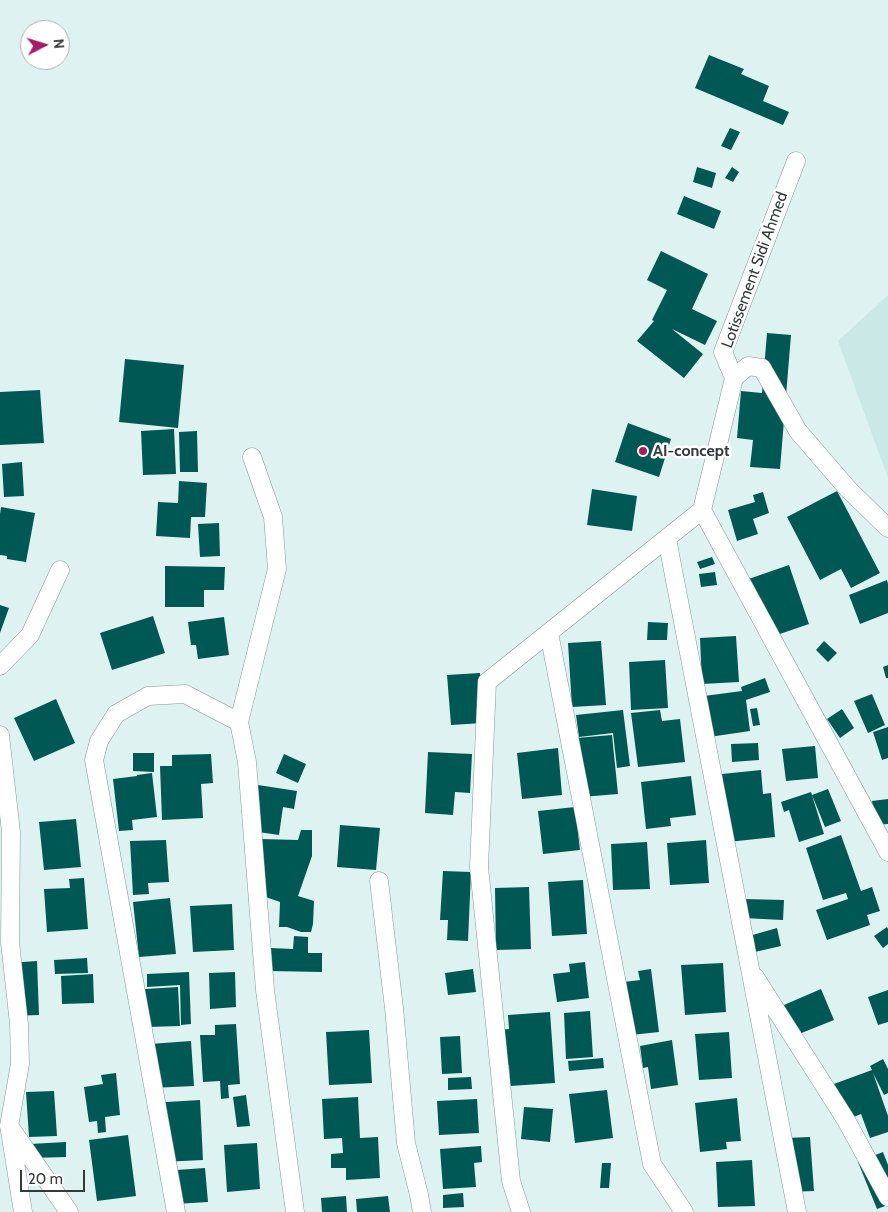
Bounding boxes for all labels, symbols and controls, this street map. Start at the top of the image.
north arrow [20,20,70,70]
text: N [50,38,68,49]
street label: Lotissement Sidi Ahmed [718,189,792,351]
place label: AI-concept [653,441,729,461]
marker: AI-concept [637,445,649,457]
scale bar [22,1160,88,1192]
text: 20 m [28,1170,63,1188]

